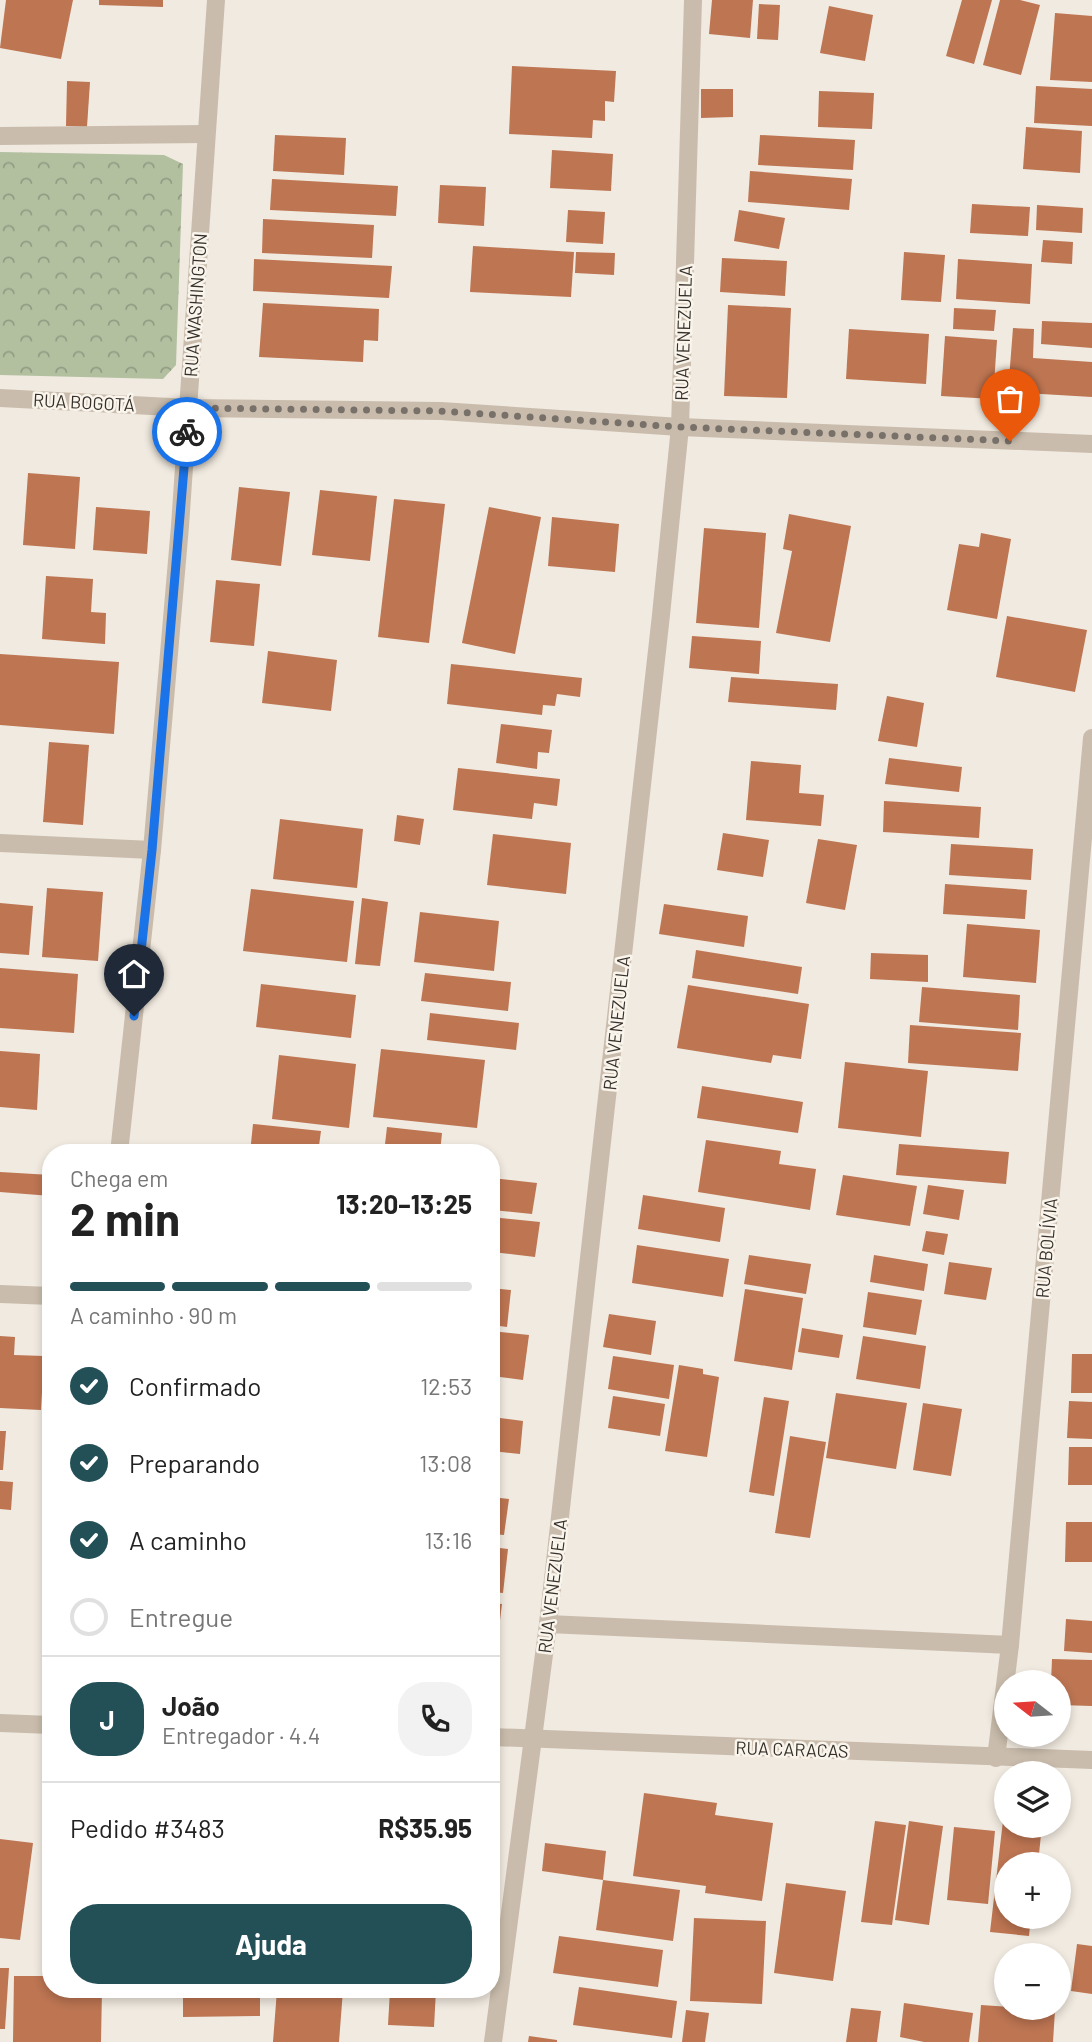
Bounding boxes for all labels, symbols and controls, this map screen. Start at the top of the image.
street label: RUA WASHINGTON [179,232,211,378]
street label: RUA VENEZUELA [670,265,696,401]
pin [980,369,1040,441]
icon: bag [991,380,1029,418]
street label: RUA BOGOTÁ [33,388,135,416]
courier [152,397,222,467]
icon: bike [168,413,206,451]
pin [104,944,164,1016]
street label: RUA VENEZUELA [598,954,634,1092]
icon: home [115,955,153,993]
text: Chega em [70,1164,168,1192]
text: 13:20–13:25 [336,1188,472,1219]
text: 2 min [70,1190,180,1245]
street label: RUA BOLÍVIA [1031,1197,1061,1299]
text: A caminho · 90 m [70,1301,237,1329]
icon: check [70,1367,108,1405]
text: Confirmado [129,1370,261,1401]
text: 12:53 [420,1372,472,1400]
icon: check [70,1444,108,1482]
text: Preparando [129,1447,260,1478]
text: 13:08 [419,1449,472,1477]
street label: RUA VENEZUELA [533,1517,571,1655]
icon: check [70,1521,108,1559]
text: A caminho [129,1524,247,1555]
text: 13:16 [424,1526,472,1554]
text: Entregue [129,1601,233,1632]
north arrow [994,1670,1071,1746]
map controls [994,1670,1071,2020]
button: phone [398,1682,472,1756]
text: João [162,1690,220,1721]
text: J [99,1704,115,1735]
text: Entregador · 4.4 [162,1721,321,1749]
street label: RUA CARACAS [735,1736,849,1762]
button: layers [994,1761,1071,1838]
text: Pedido #3483 [70,1812,225,1843]
text: R$35.95 [378,1812,472,1843]
button: + [994,1852,1071,1929]
button: Ajuda [70,1904,472,1984]
button: − [994,1943,1071,2020]

